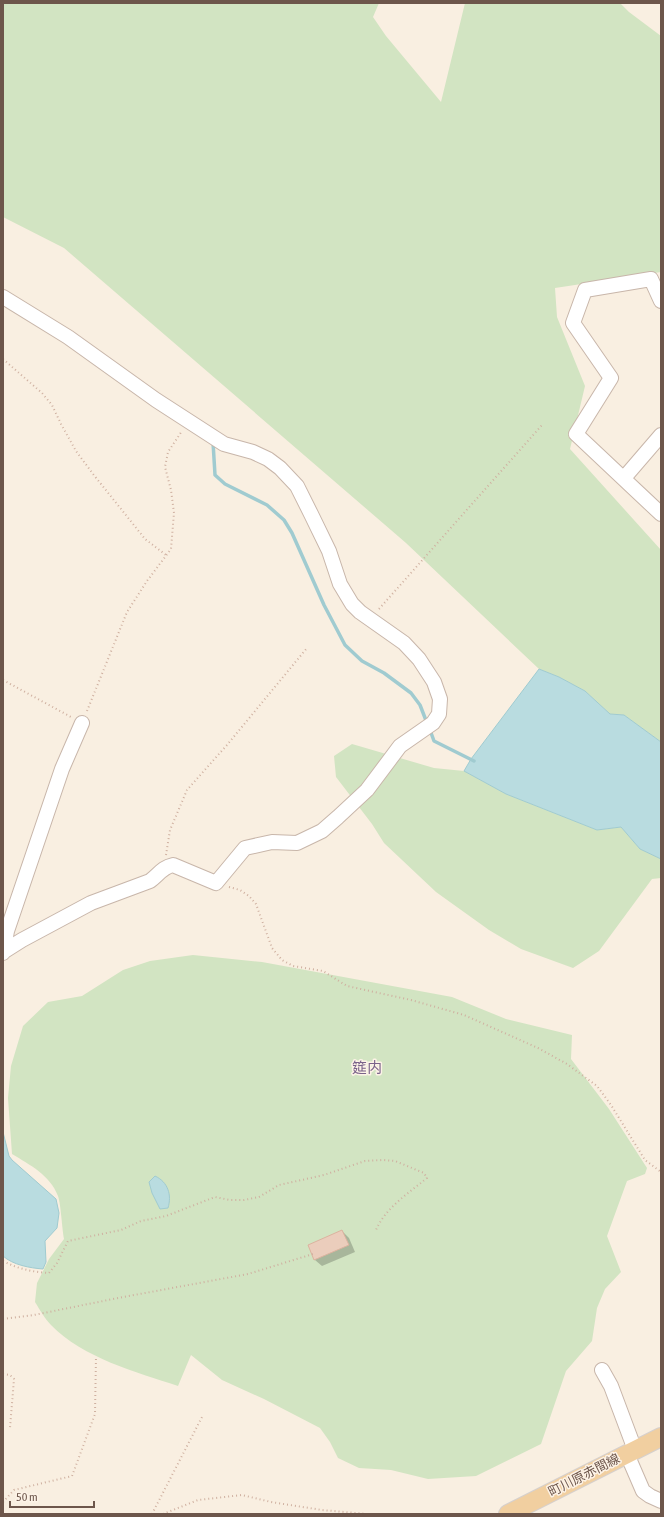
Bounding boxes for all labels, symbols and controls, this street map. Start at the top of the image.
district label: 筵内 [352,1059,382,1076]
street label: 町川原赤間線 [546,1451,622,1499]
scale bar [10,1483,94,1509]
text: 50 m [16,1490,38,1504]

